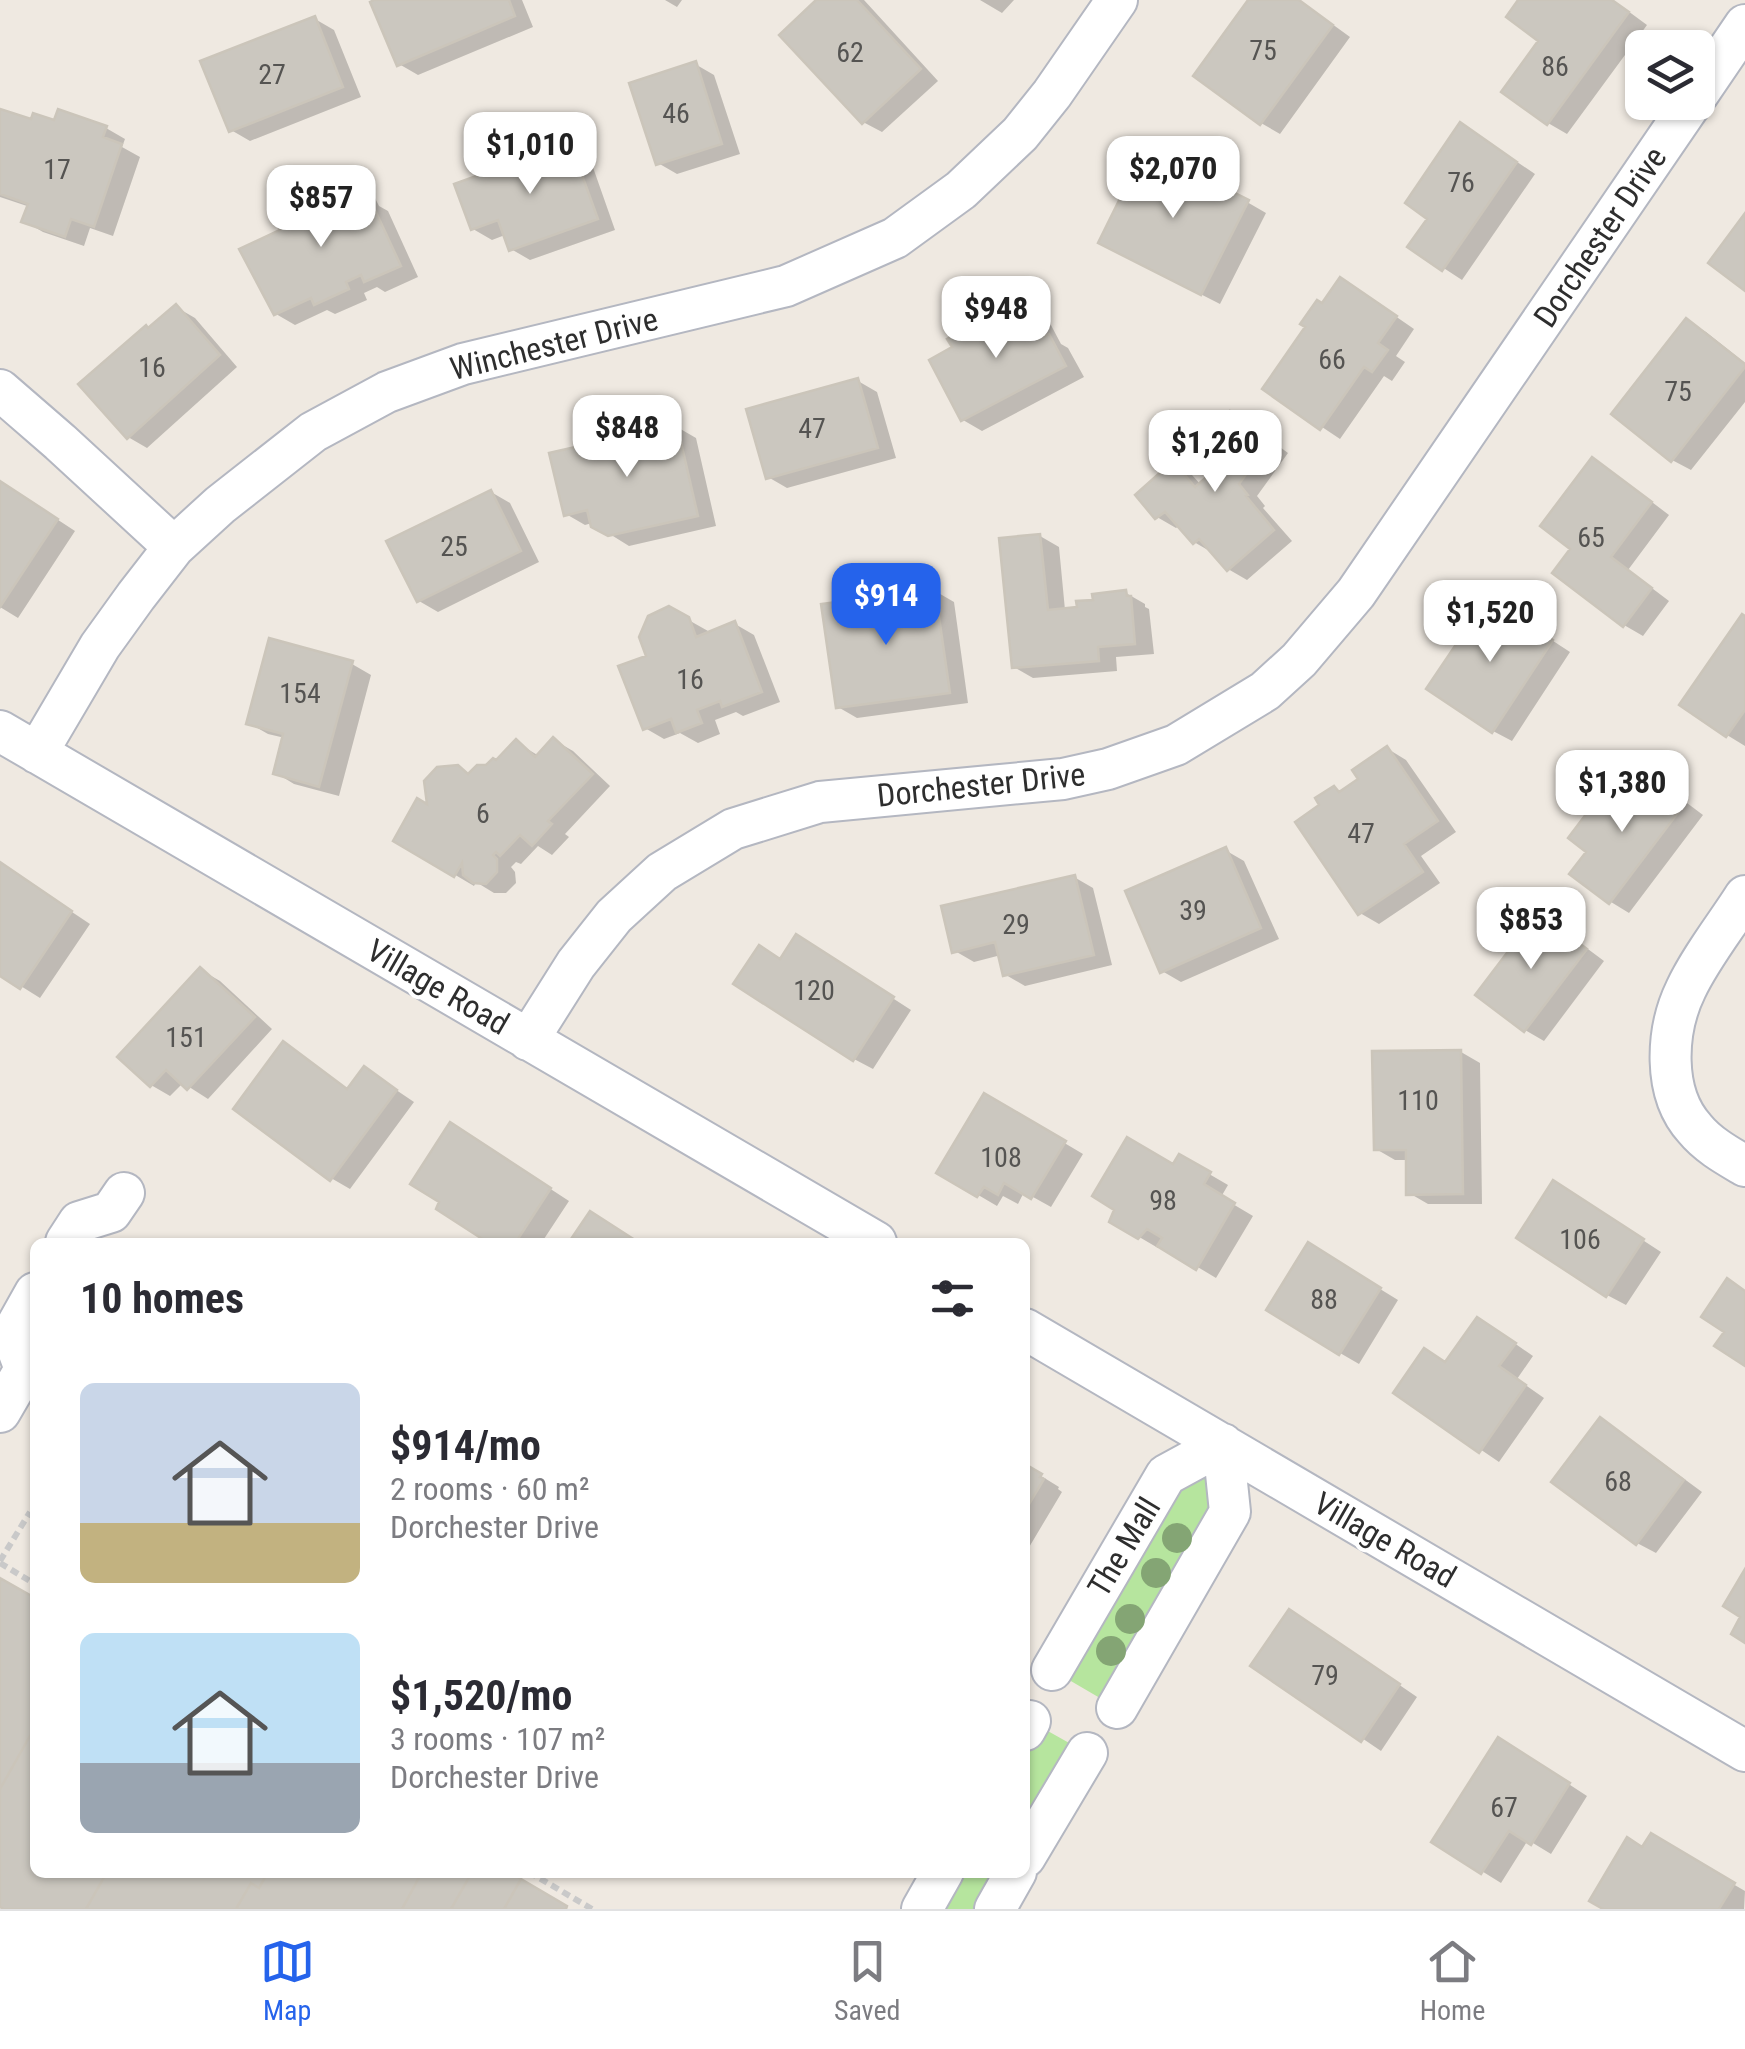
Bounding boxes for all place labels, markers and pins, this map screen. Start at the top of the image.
pin: $1,010 [449,112,611,197]
pin: $2,070 [1092,136,1254,221]
pin: $857 [262,165,380,250]
pin: $948 [937,276,1055,361]
pin: $848 [568,395,686,480]
pin: $1,260 [1134,410,1296,495]
pin: $914 [827,563,945,648]
pin: $1,520 [1409,580,1571,665]
pin: $1,380 [1541,750,1703,835]
pin: $853 [1472,887,1590,972]

